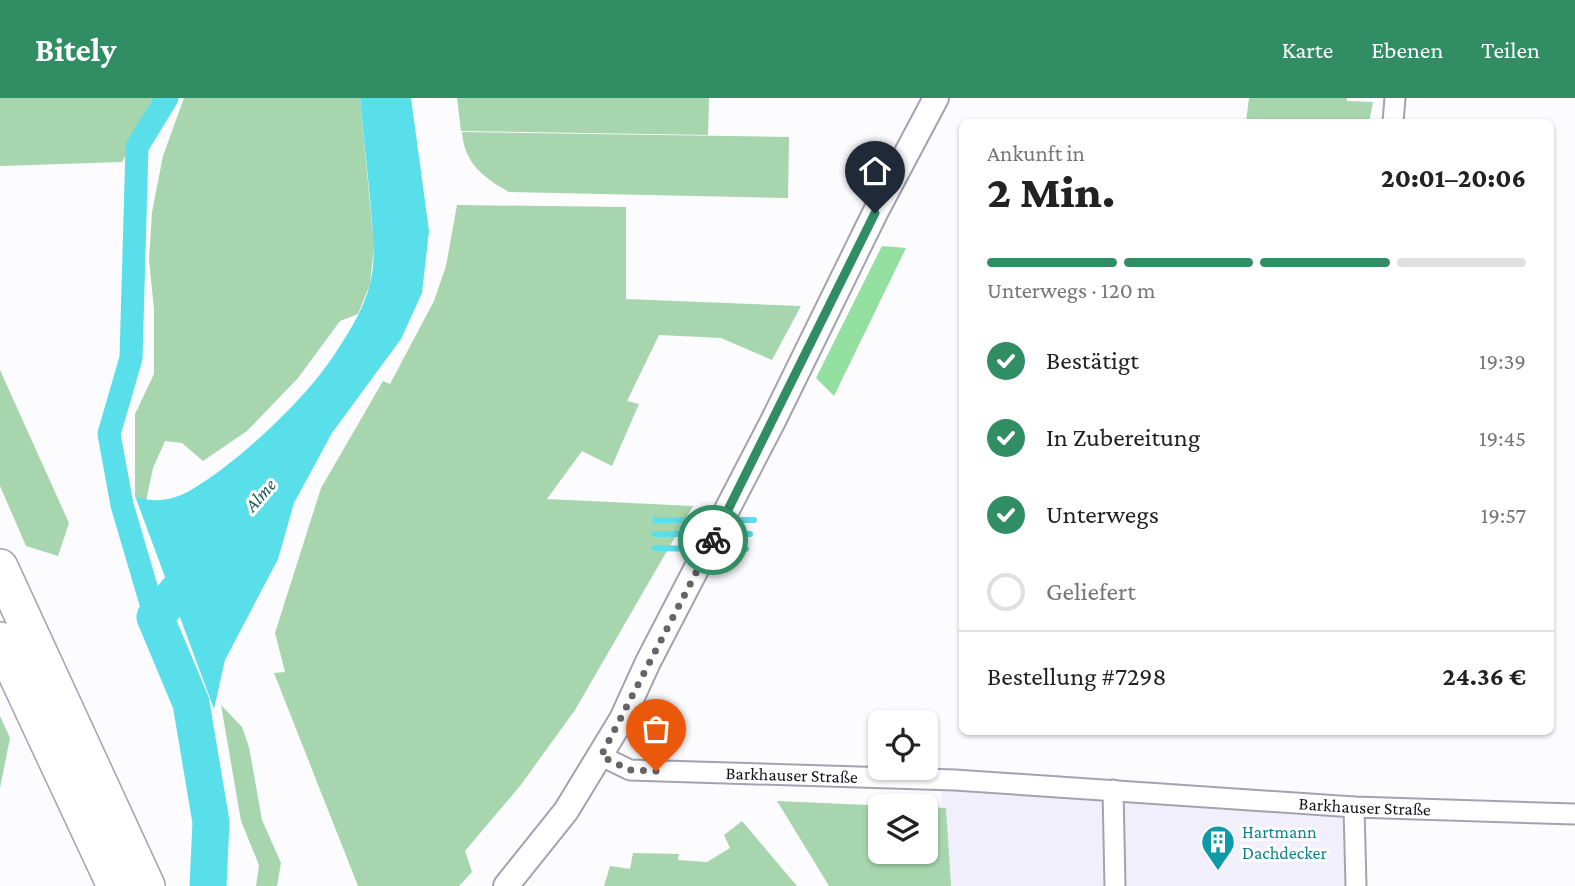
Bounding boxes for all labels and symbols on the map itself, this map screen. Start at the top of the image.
pin [845,141,905,213]
water label: Alme [239,474,280,516]
courier [678,505,748,575]
pin [626,699,686,771]
street label: Barkhauser Straße [725,763,858,787]
street label: Barkhauser Straße [1298,793,1431,819]
place label: Hartmann Dachdecker [1242,822,1328,863]
building icon: Hartmann Dachdecker [1199,823,1237,872]

